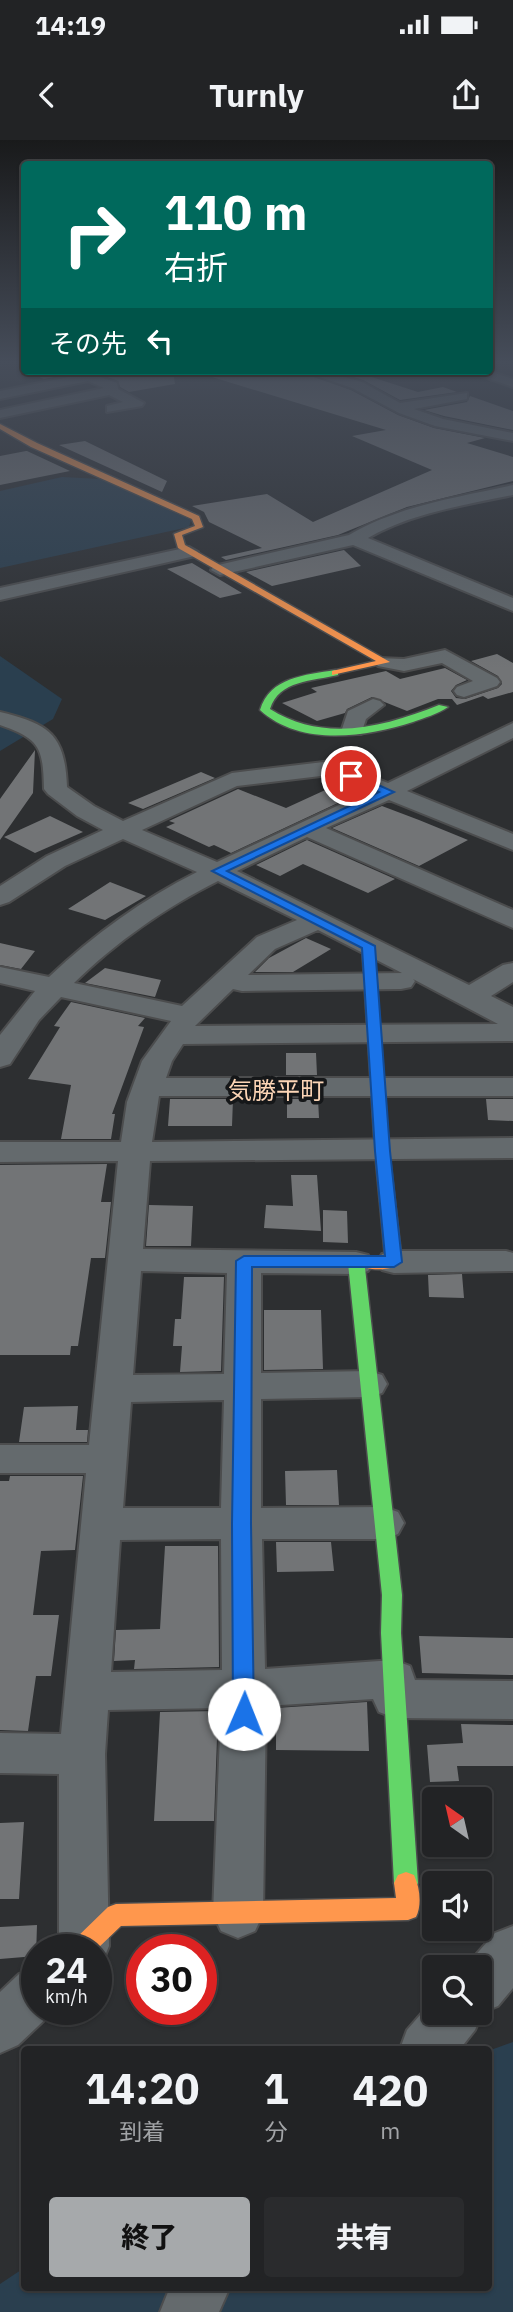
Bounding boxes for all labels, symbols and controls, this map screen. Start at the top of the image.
text: 14:19 [35,8,106,42]
text: Turnly [209,74,304,116]
icon: back [28,76,66,114]
icon: share [447,76,485,114]
text: 110 m [164,180,308,243]
icon: right [49,189,140,280]
text: 右折 [164,246,228,288]
icon: left [141,322,179,360]
text: その先 [49,326,127,360]
pin [321,746,381,806]
icon: arrive [332,757,370,795]
district label: 気勝平町 [228,1074,324,1106]
position arrow [207,1677,281,1751]
north arrow [422,1787,492,1857]
map controls [422,1787,492,2025]
button: sound [422,1871,492,1941]
speed limit sign: 30 [126,1934,217,2025]
text: 24 [45,1947,88,1993]
button: search [422,1955,492,2025]
text: km/h [45,1985,88,2008]
text: 14:20 [85,2061,200,2116]
text: 1 [263,2061,289,2116]
text: 420 [353,2063,428,2118]
text: m [380,2115,400,2145]
text: 到着 [119,2116,165,2146]
text: 分 [265,2116,288,2146]
button: 終了 [49,2197,250,2277]
button: 共有 [264,2197,464,2277]

